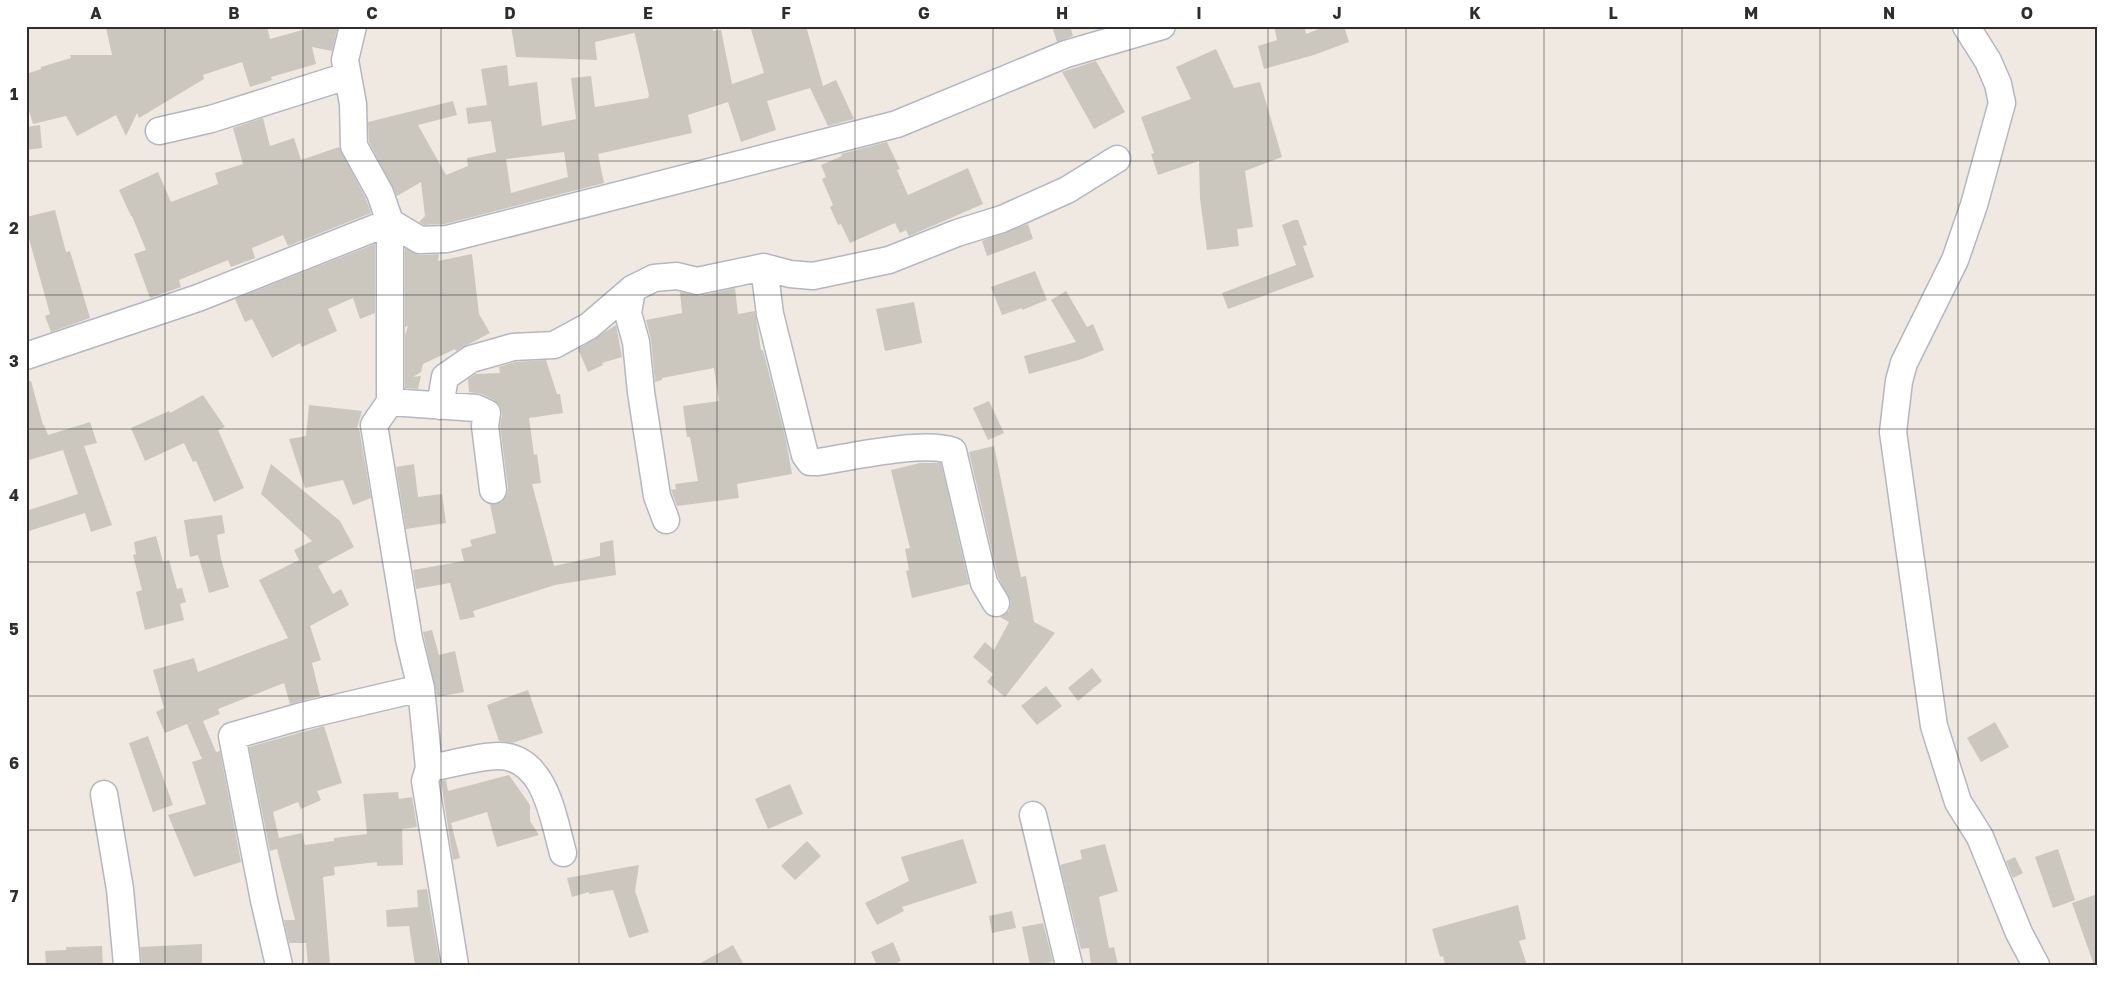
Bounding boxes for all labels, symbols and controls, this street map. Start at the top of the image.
text: A [90,3,102,23]
text: B [228,3,240,23]
text: C [366,3,378,23]
text: D [504,3,516,23]
text: E [643,3,653,23]
text: F [781,3,791,23]
text: G [918,3,930,23]
text: H [1056,3,1068,23]
text: I [1196,3,1202,23]
text: J [1332,3,1342,23]
text: K [1469,3,1481,23]
text: L [1608,3,1618,23]
text: M [1744,3,1758,23]
text: N [1883,3,1895,23]
text: O [2021,3,2033,23]
text: 1 [10,84,18,104]
text: 2 [9,218,19,238]
text: 3 [9,351,19,371]
text: 4 [9,485,19,505]
text: 5 [9,619,19,639]
text: 6 [9,753,19,773]
text: 7 [10,886,19,906]

